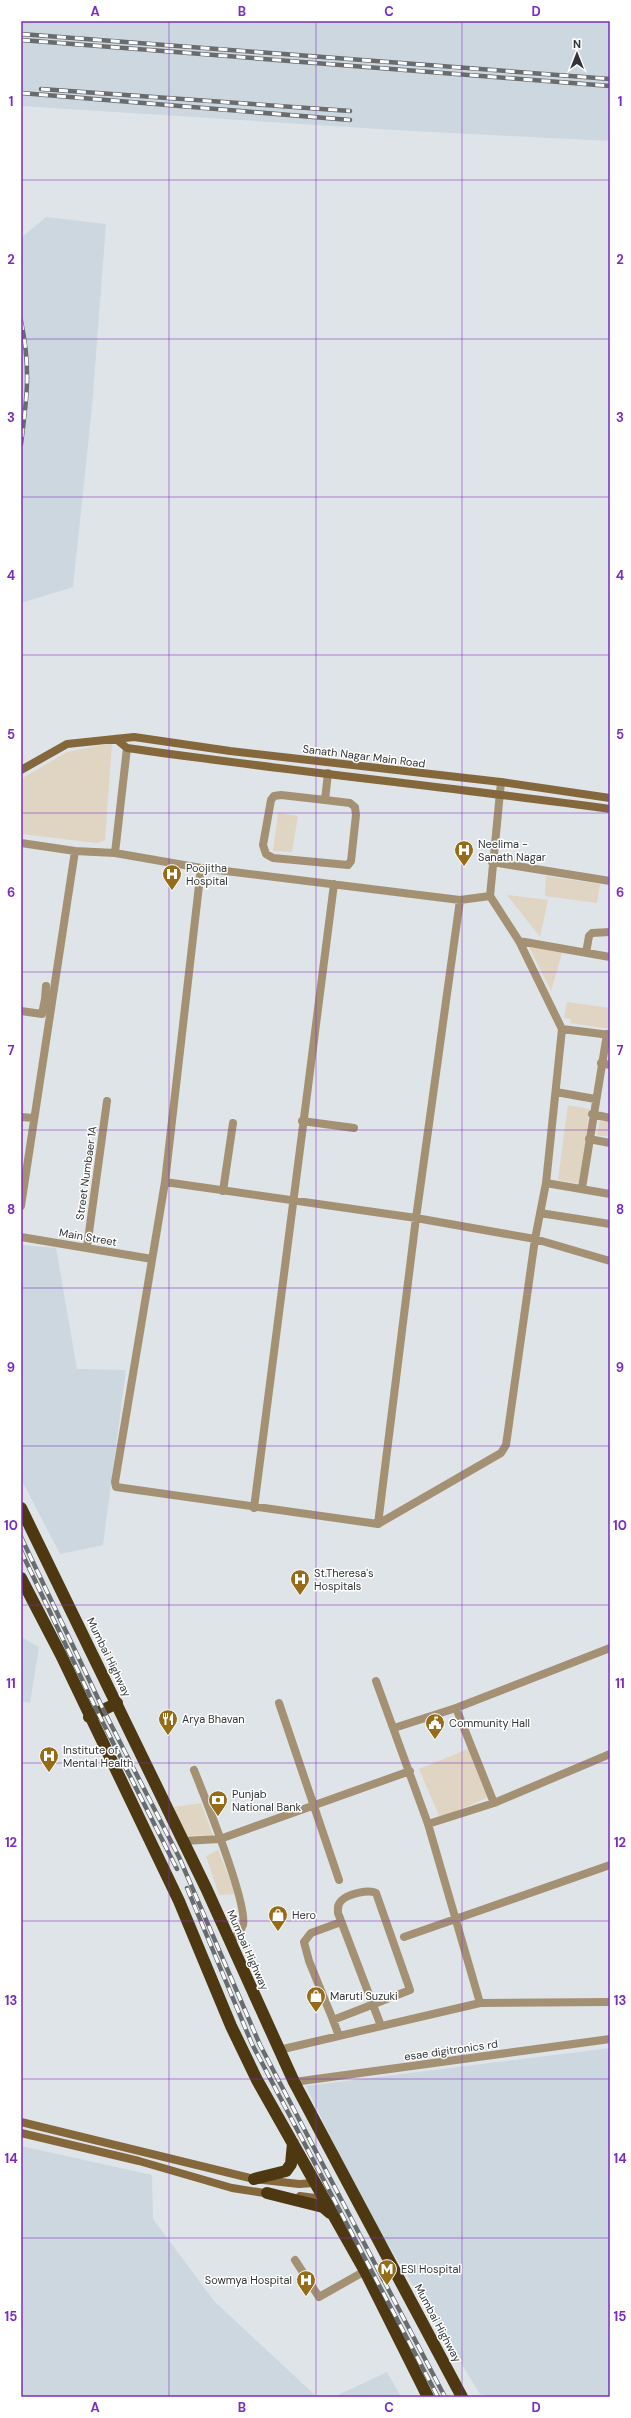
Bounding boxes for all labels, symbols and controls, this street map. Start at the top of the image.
text: A [90,3,100,20]
text: B [238,3,246,20]
text: C [384,3,394,20]
text: D [531,3,541,20]
north arrow [557,34,597,74]
text: N [573,37,581,51]
text: 1 [9,93,13,110]
text: 1 [618,93,622,110]
text: 2 [7,251,15,268]
text: 2 [616,251,624,268]
text: 3 [7,409,15,426]
text: 3 [616,409,624,426]
text: 4 [7,567,15,584]
text: 4 [616,567,624,584]
text: 5 [7,726,15,743]
text: 5 [616,726,624,743]
street label: Sanath Nagar Main Road [302,742,426,770]
place label: Neelima - Sanath Nagar [478,837,546,864]
hospital icon: Neelima - Sanath Nagar [453,839,475,867]
place label: Poojitha Hospital [186,861,228,888]
hospital icon: Poojitha Hospital [161,863,183,891]
text: 6 [7,884,15,901]
text: 6 [616,884,624,901]
text: 7 [8,1042,15,1059]
text: 7 [617,1042,624,1059]
street label: Street Numbaer 1A [72,1125,100,1221]
text: 8 [7,1201,15,1218]
text: 8 [616,1201,624,1218]
street label: Main Street [58,1225,118,1249]
text: 9 [7,1359,15,1376]
text: 9 [616,1359,624,1376]
text: 10 [4,1517,18,1534]
text: 10 [613,1517,627,1534]
place label: St.Theresa's Hospitals [314,1566,374,1593]
hospital icon: St.Theresa's Hospitals [289,1568,311,1596]
street label: Mumbai Highway [84,1615,134,1699]
text: 11 [6,1675,16,1692]
text: 11 [615,1675,625,1692]
restaurant icon: Arya Bhavan [157,1708,179,1736]
place label: Arya Bhavan [182,1712,245,1726]
public building icon: Community Hall [424,1712,446,1740]
place label: Community Hall [449,1716,530,1730]
place label: Institute of Mental Health [63,1743,133,1770]
hospital icon: Institute of Mental Health [38,1745,60,1773]
place label: Punjab National Bank [232,1787,302,1814]
bank icon: Punjab National Bank [207,1789,229,1817]
text: 12 [5,1834,17,1851]
text: 12 [614,1834,626,1851]
shop icon: Hero [267,1904,289,1932]
street label: Mumbai Highway [224,1908,272,1992]
place label: Hero [292,1908,316,1922]
shop icon: Maruti Suzuki [305,1985,327,2013]
place label: Maruti Suzuki [330,1989,398,2003]
text: 13 [5,1992,17,2009]
text: 13 [614,1992,626,2009]
street label: esae digitronics rd [403,2036,499,2064]
text: 14 [4,2150,18,2167]
text: 14 [613,2150,627,2167]
metro station icon: ESI Hospital [376,2258,398,2286]
place label: ESI Hospital [401,2262,461,2276]
hospital icon: Sowmya Hospital [295,2269,317,2297]
place label: Sowmya Hospital [205,2273,292,2287]
street label: Mumbai Highway [412,2282,464,2364]
text: 15 [5,2308,17,2325]
text: 15 [614,2308,626,2325]
text: A [90,2399,100,2416]
text: B [238,2399,246,2416]
text: C [384,2399,394,2416]
text: D [531,2399,541,2416]

